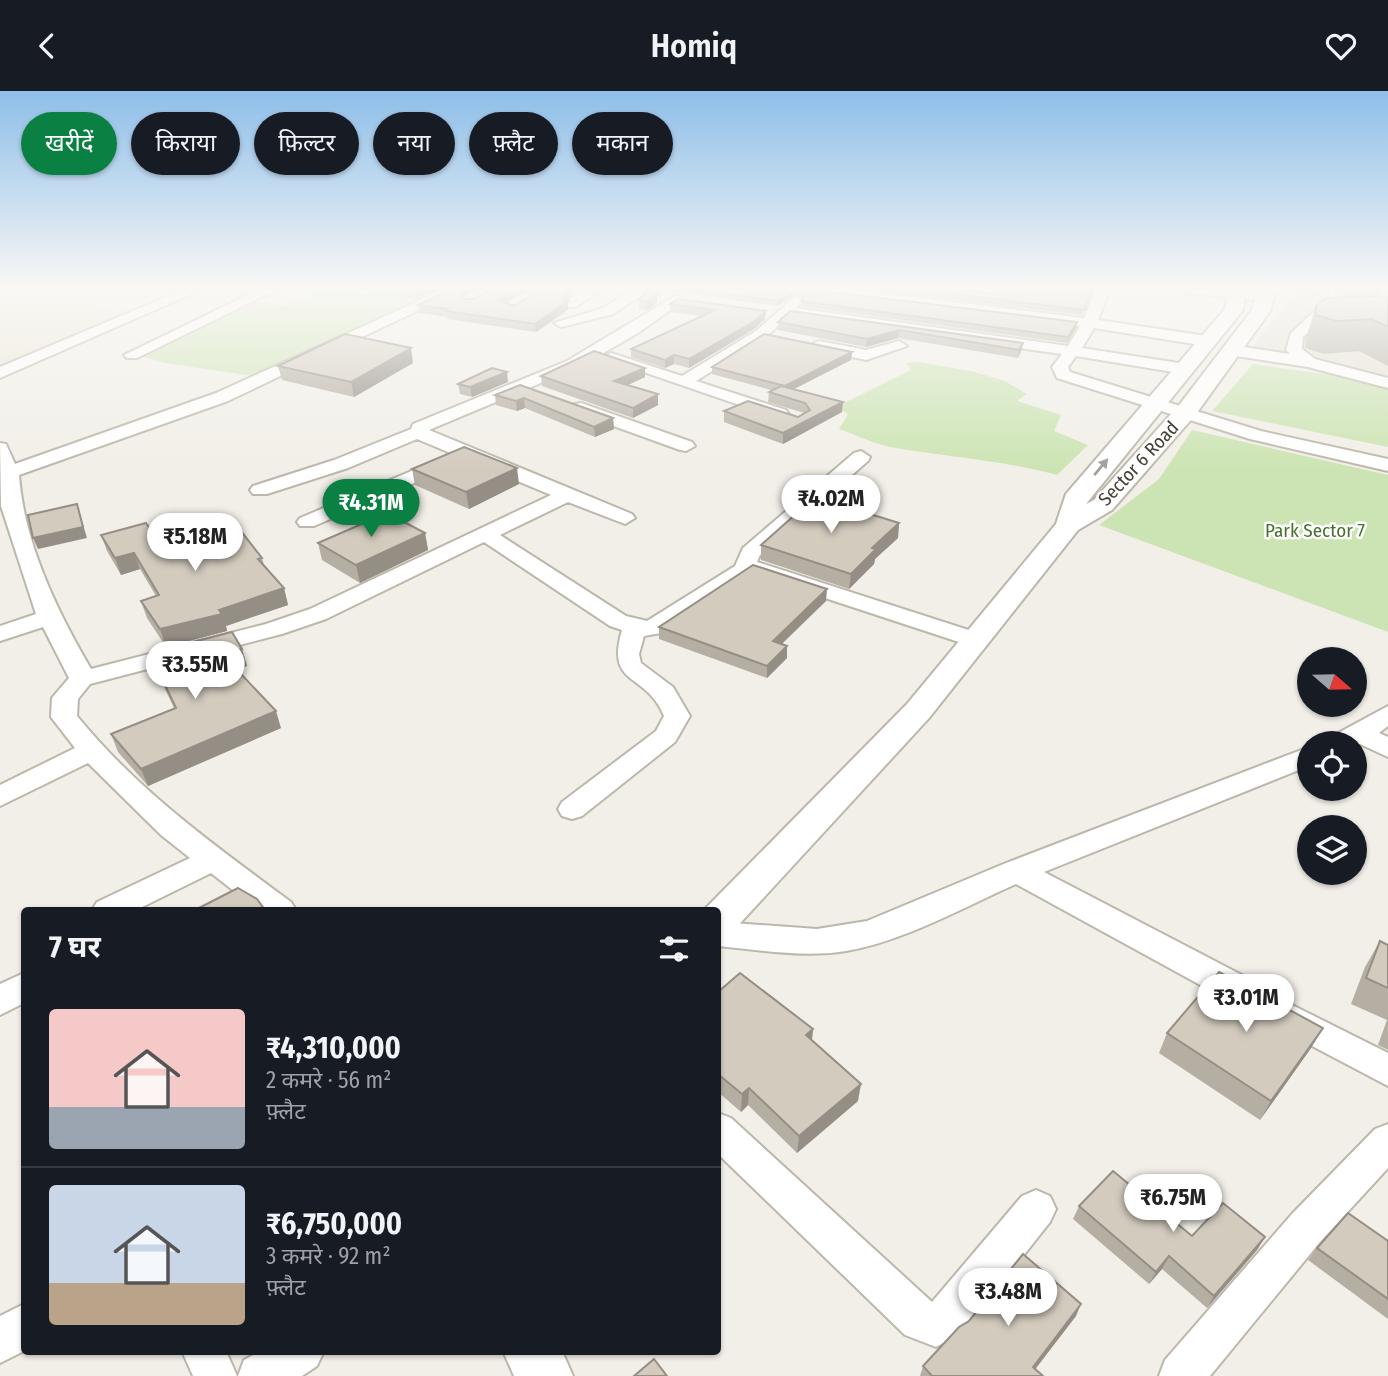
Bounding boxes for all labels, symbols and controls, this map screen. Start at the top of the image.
icon: back [28,27,66,65]
text: Homiq [651,27,737,65]
icon: heart [1322,27,1360,65]
chip: खरीदें [21,112,117,175]
chip: किराया [131,112,240,175]
chip: फ़िल्टर [254,112,359,175]
chip: नया [373,112,455,175]
chip: फ़्लैट [469,112,558,175]
chip: मकान [572,112,673,175]
street label: Sector 6 Road [1093,416,1183,510]
one-way arrow [1094,458,1109,476]
pin: ₹4.02M [774,475,888,535]
pin: ₹4.31M [314,479,428,539]
text: ₹4.02M [797,484,865,512]
text: ₹4.31M [339,488,403,516]
pin: ₹5.18M [138,513,252,573]
park label: Park Sector 7 [1265,519,1365,542]
text: ₹5.18M [163,522,227,550]
pin: ₹3.55M [138,641,252,701]
north arrow [1297,647,1367,717]
map controls [1297,647,1367,885]
text: ₹3.55M [162,650,228,678]
button: locate [1297,731,1367,801]
button: layers [1297,815,1367,885]
text: 7 घर [49,929,101,965]
icon: filters [655,930,693,968]
pin: ₹3.01M [1189,975,1303,1034]
text: ₹3.01M [1213,983,1279,1011]
text: ₹4,310,000 [266,1030,401,1066]
icon: home [105,1037,189,1121]
text: 2 कमरे · 56 m² [266,1066,391,1094]
text: फ़्लैट [266,1097,306,1125]
pin: ₹6.75M [1116,1175,1230,1234]
text: ₹6.75M [1140,1183,1206,1211]
text: ₹6,750,000 [266,1206,402,1242]
icon: home [105,1213,189,1297]
text: 3 कमरे · 92 m² [266,1242,391,1270]
pin: ₹3.48M [951,1269,1065,1328]
text: फ़्लैट [266,1273,306,1301]
text: ₹3.48M [974,1277,1042,1305]

